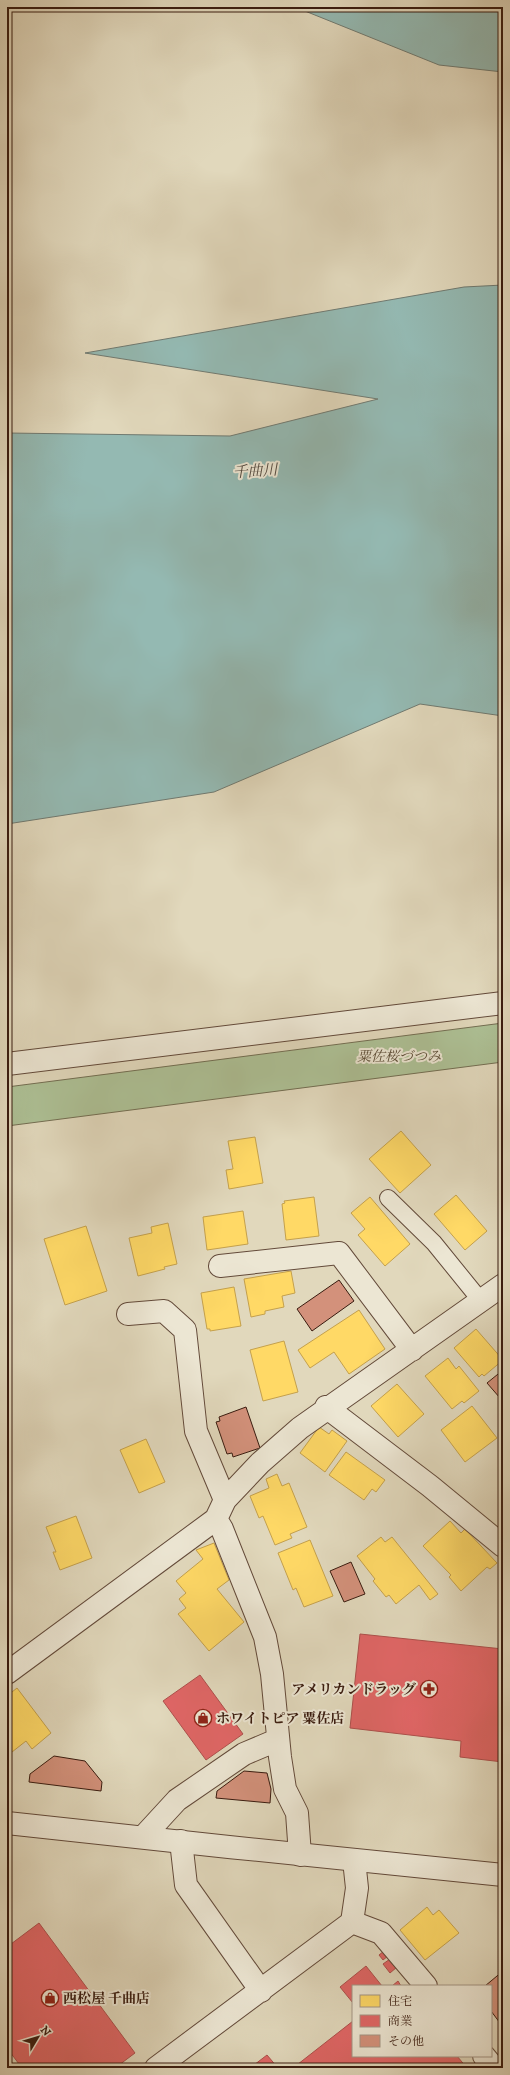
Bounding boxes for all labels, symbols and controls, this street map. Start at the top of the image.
water label: 千曲川 [232,460,280,483]
park label: 粟佐桜づつみ [357,1048,441,1066]
pharmacy icon: アメリカンドラッグ [419,1679,439,1699]
place label: アメリカンドラッグ [291,1681,416,1699]
shop icon: ホワイトピア 粟佐店 [193,1708,213,1728]
place label: ホワイトピア 粟佐店 [216,1710,345,1728]
legend [352,1985,492,2057]
shop icon: 西松屋 千曲店 [40,1988,60,2008]
place label: 西松屋 千曲店 [63,1990,150,2008]
text: 住宅 [388,1994,412,2009]
text: 商業 [388,2014,412,2029]
north arrow [18,2017,58,2057]
text: N [37,2024,53,2039]
text: その他 [388,2034,424,2049]

